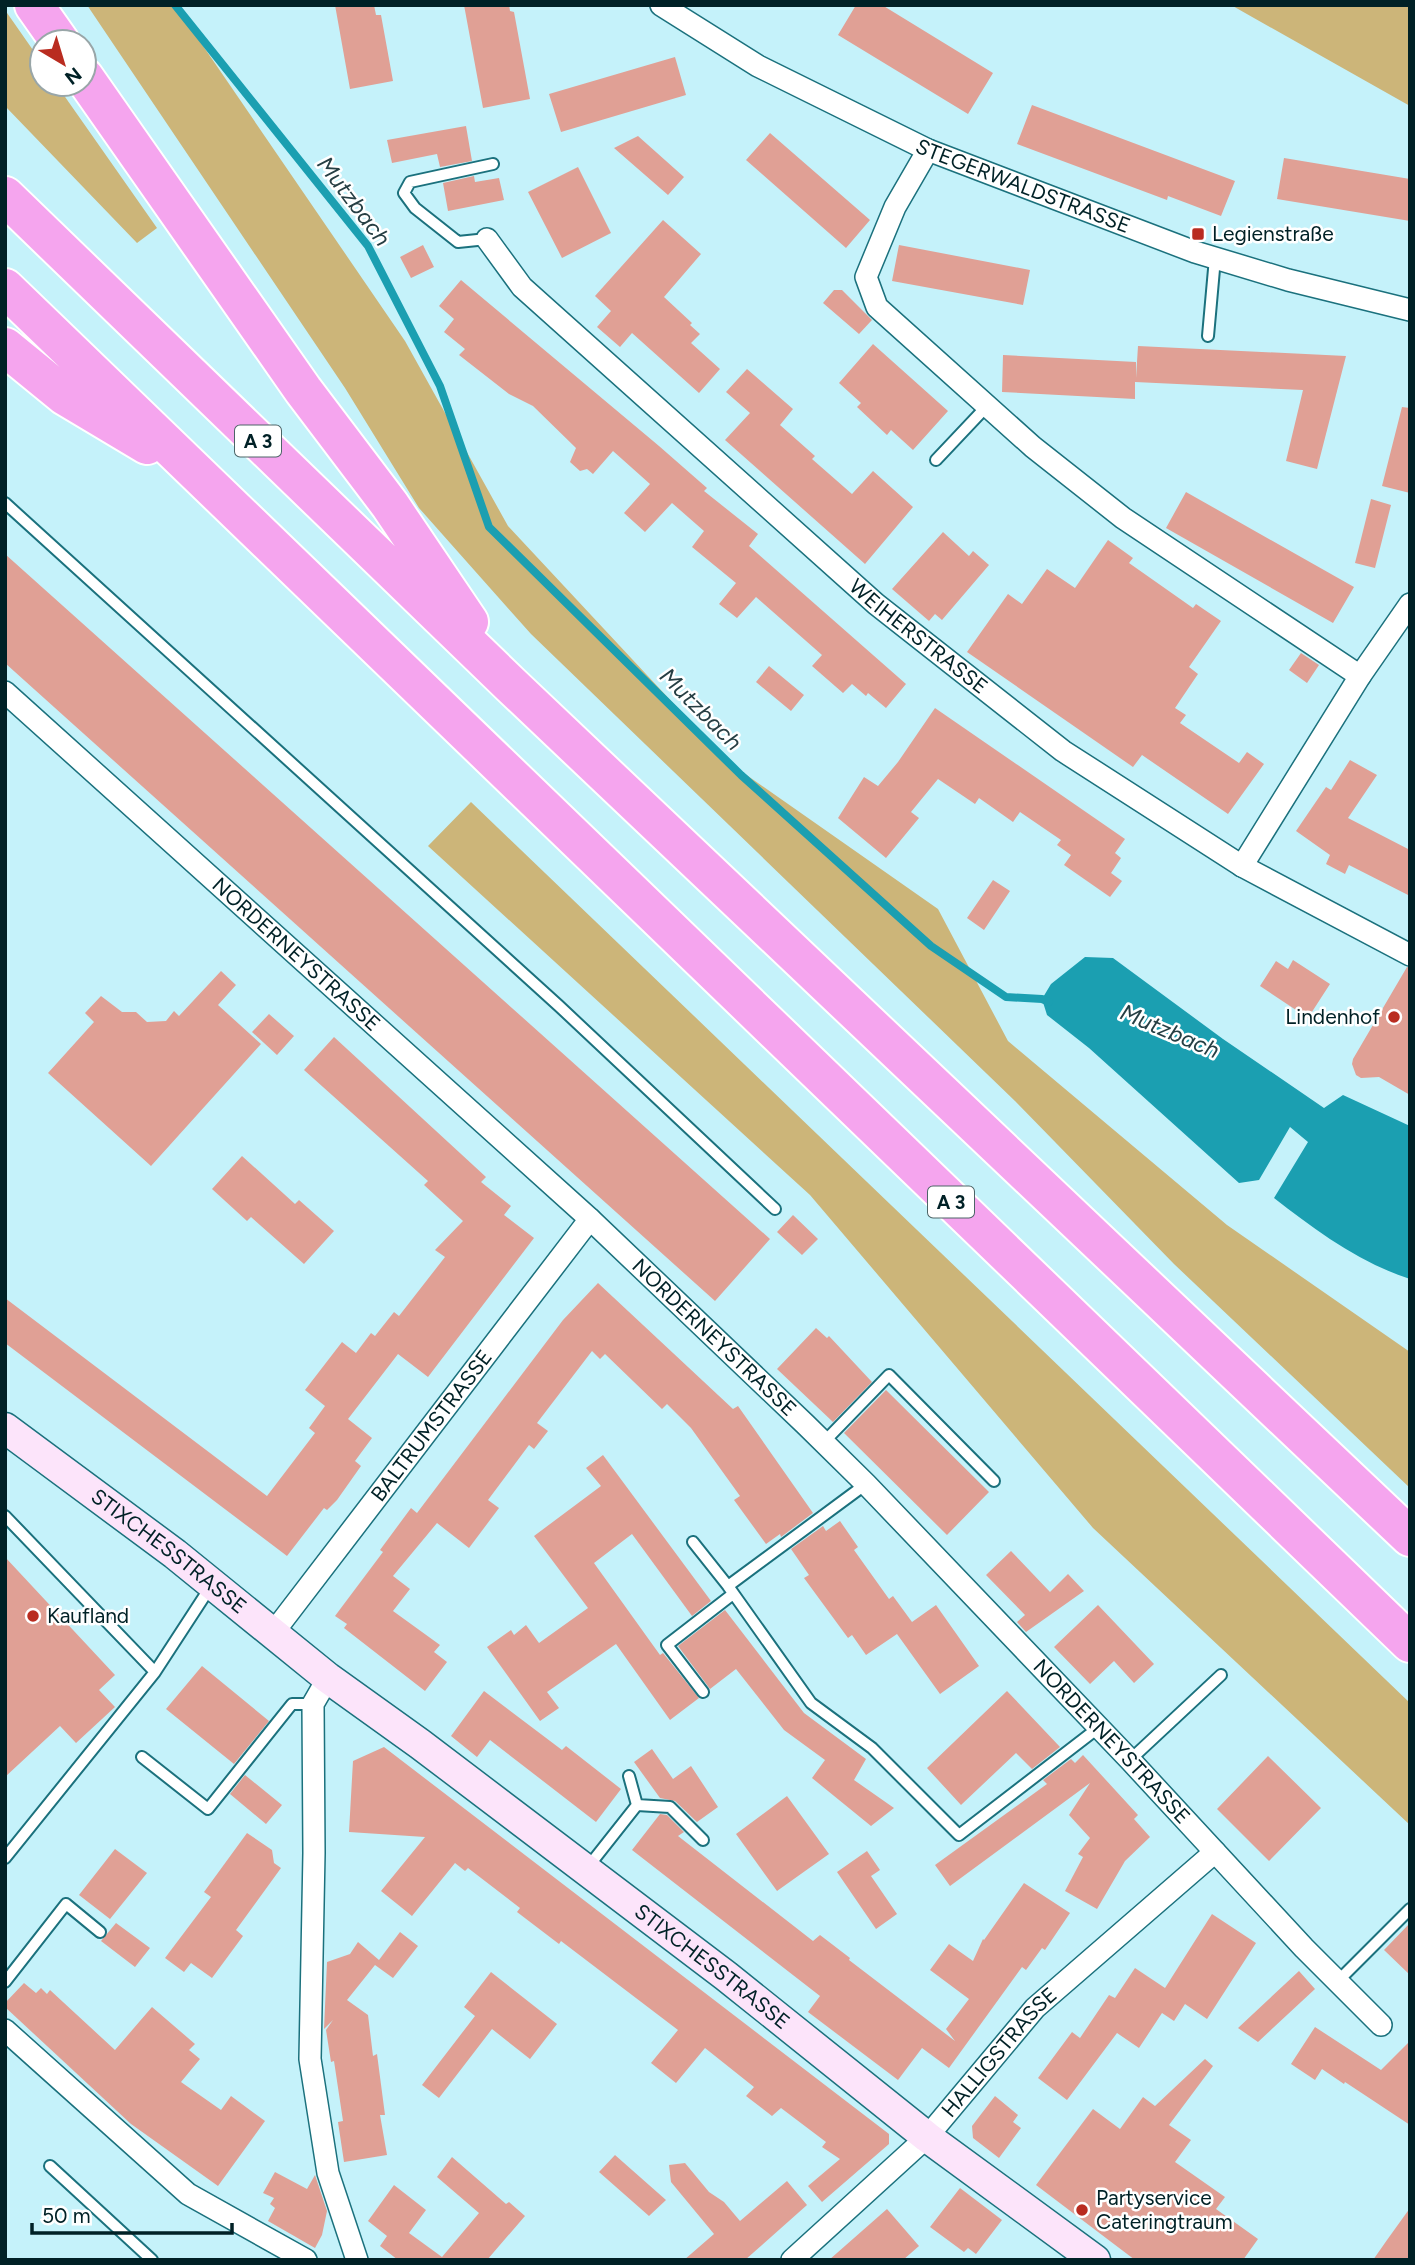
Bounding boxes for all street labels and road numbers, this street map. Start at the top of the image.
street label: STEGERWALDSTRASSE [912,133,1134,238]
road number: A 3 [235,426,281,456]
street label: WEIHERSTRASSE [845,573,993,699]
street label: NORDERNEYSTRASSE [207,872,386,1036]
road number: A 3 [928,1186,974,1218]
street label: NORDERNEYSTRASSE [627,1253,802,1421]
street label: BALTRUMSTRASSE [365,1345,497,1506]
street label: STIXCHESSTRASSE [86,1483,252,1619]
street label: NORDERNEYSTRASSE [1028,1654,1196,1829]
street label: STIXCHESSTRASSE [630,1898,795,2034]
street label: HALLIGSTRASSE [936,1982,1062,2122]

